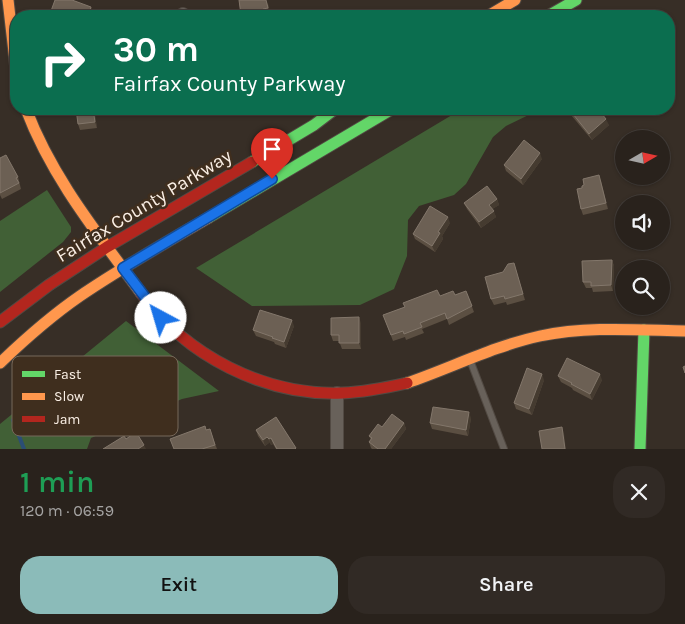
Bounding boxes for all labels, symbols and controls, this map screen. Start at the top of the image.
text: 30 m [113,29,199,70]
icon: right [30,30,95,95]
text: Fairfax County Parkway [113,71,346,97]
pin [251,128,293,179]
north arrow [615,130,670,185]
map controls [615,130,670,315]
icon: arrive [258,135,286,163]
street label: Fairfax County Parkway [52,145,236,267]
button: sound [615,195,670,250]
button: search [615,260,670,315]
position arrow [134,291,186,343]
legend [12,356,178,436]
text: Fast [54,366,81,383]
text: Slow [54,388,84,405]
text: Jam [54,411,80,428]
text: 1 min [20,464,94,500]
button: close [613,466,665,518]
text: 120 m · 06:59 [20,501,114,520]
button: Exit [20,556,338,614]
button: Share [348,556,665,614]

